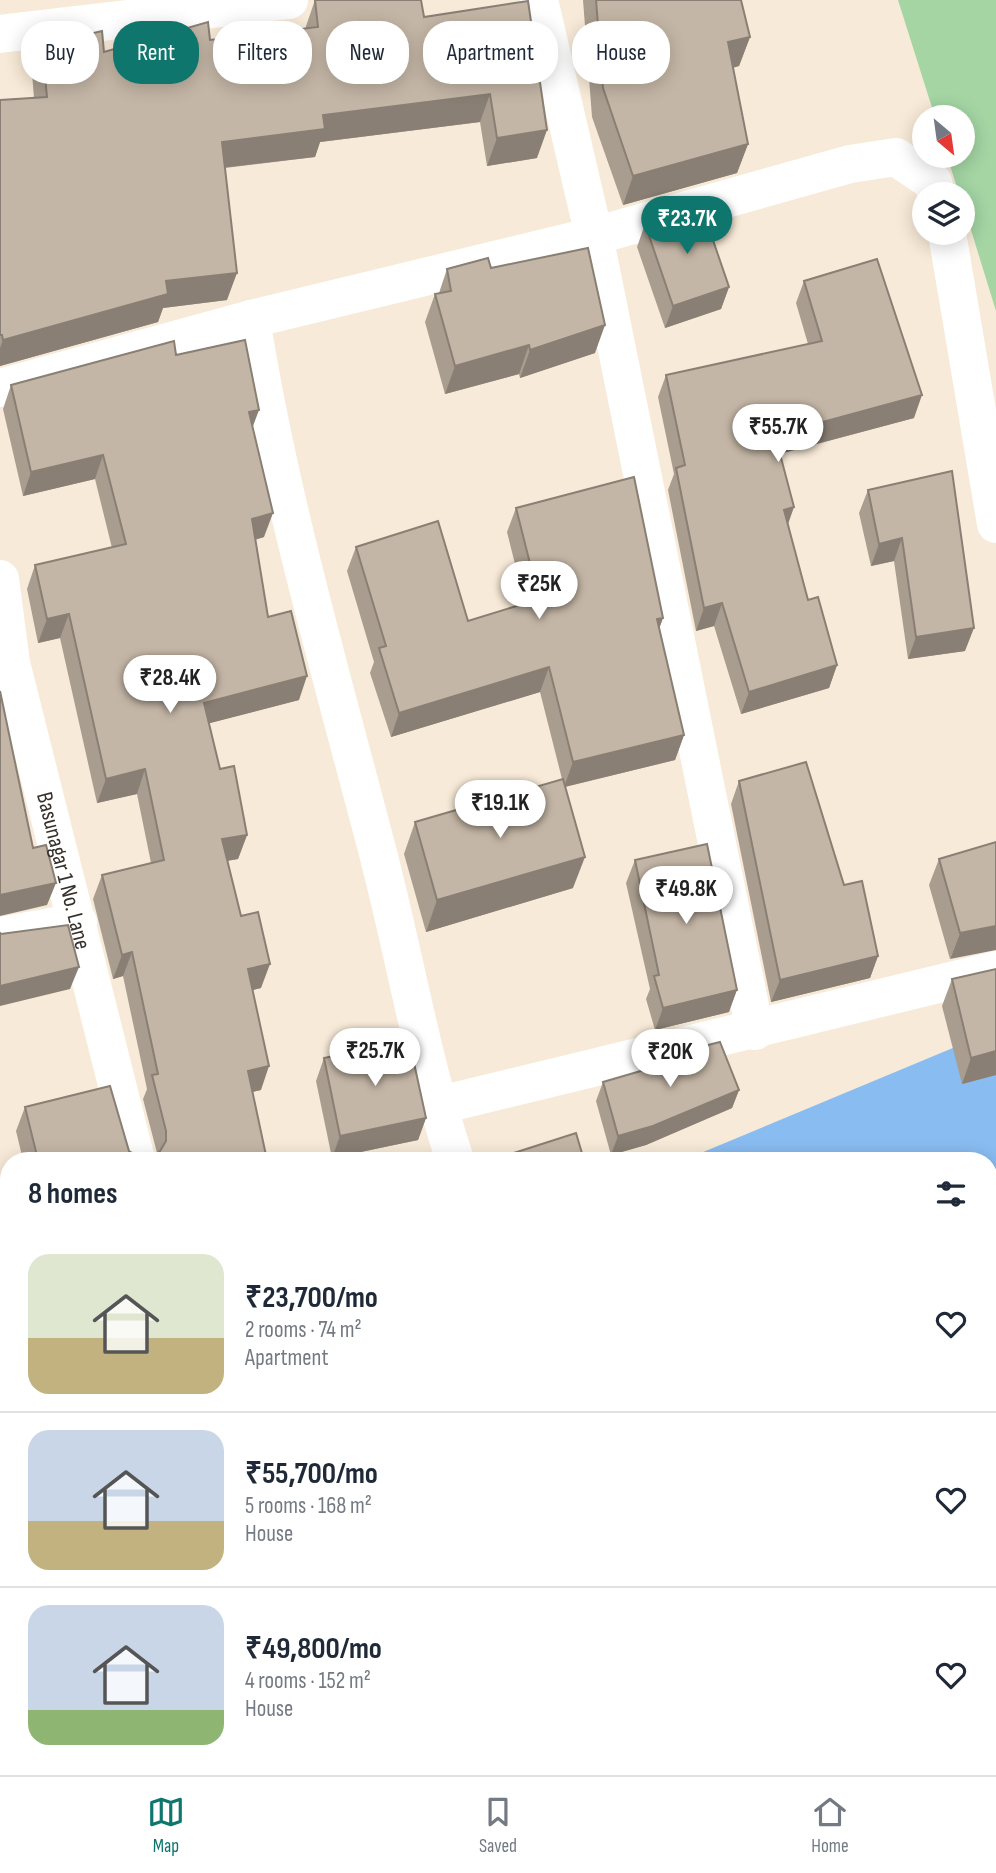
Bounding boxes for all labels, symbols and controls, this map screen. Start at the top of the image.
chip: Buy [21,21,99,84]
chip: Rent [113,21,199,84]
chip: Filters [213,21,312,84]
chip: New [326,21,409,84]
chip: Apartment [423,21,558,84]
chip: House [572,21,670,84]
north arrow [912,105,975,168]
map controls [912,105,975,245]
button: layers [912,182,975,245]
pin: ₹23.7K [630,196,744,256]
text: ₹23.7K [657,205,717,233]
pin: ₹55.7K [721,405,835,464]
text: ₹55.7K [748,413,808,441]
pin: ₹25K [498,562,580,621]
text: ₹25K [517,570,561,598]
pin: ₹28.4K [113,656,227,715]
text: ₹28.4K [139,664,201,692]
pin: ₹19.1K [443,780,557,840]
street label: Basunagar 1 No. Lane [30,789,96,952]
text: ₹19.1K [471,789,529,817]
pin: ₹49.8K [629,866,743,926]
text: ₹49.8K [655,875,717,903]
pin: ₹25.7K [318,1028,432,1088]
pin: ₹20K [629,1030,711,1089]
text: ₹25.7K [345,1037,405,1065]
text: ₹20K [647,1038,693,1066]
icon: filters [932,1175,970,1213]
text: 8 homes [28,1176,117,1212]
text: ₹23,700/mo [245,1280,378,1316]
icon: home [84,1282,168,1366]
icon: heart [932,1305,970,1343]
text: 2 rooms · 74 m² [245,1316,362,1344]
text: Apartment [245,1344,329,1372]
text: ₹55,700/mo [245,1456,378,1492]
icon: home [84,1458,168,1542]
icon: heart [932,1481,970,1519]
text: 5 rooms · 168 m² [245,1492,372,1520]
text: House [245,1520,293,1548]
text: ₹49,800/mo [245,1631,382,1667]
icon: home [84,1633,168,1717]
icon: heart [932,1656,970,1694]
text: 4 rooms · 152 m² [245,1667,371,1695]
text: House [245,1695,293,1723]
tab: Map [147,1793,185,1858]
tab: Saved [479,1793,517,1858]
tab: Home [811,1793,849,1858]

